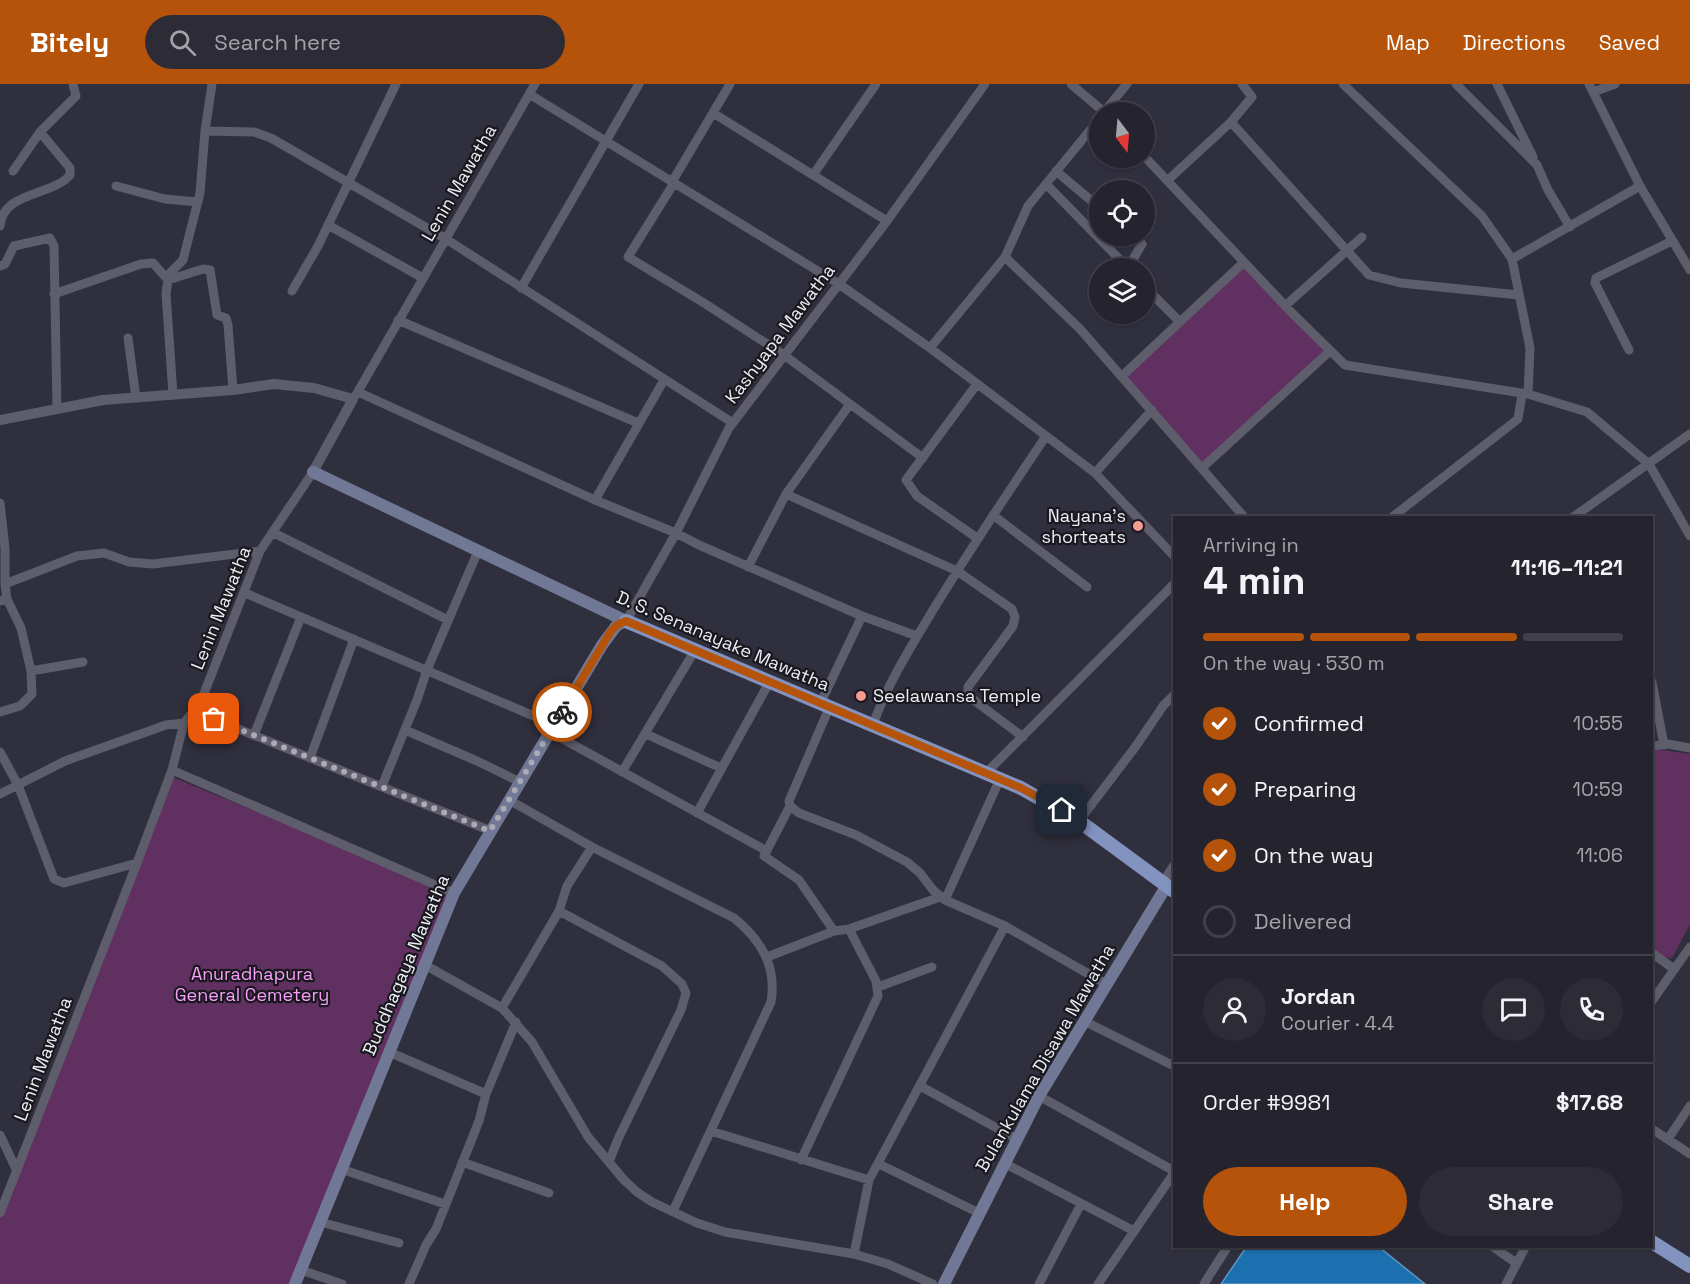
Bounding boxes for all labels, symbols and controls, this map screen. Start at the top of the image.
search box [145,15,565,69]
text: Bitely [30,24,109,60]
icon: search [166,26,199,59]
text: Search here [214,28,341,56]
text: Map [1386,29,1430,56]
text: Directions [1463,29,1566,56]
text: Saved [1599,29,1660,56]
north arrow [1089,102,1155,168]
map controls [1089,102,1155,324]
street label: Lenin Mawatha [416,120,501,245]
button: locate [1089,180,1155,246]
button: layers [1089,258,1155,324]
street label: Kashyapa Mawatha [720,259,840,408]
place label: Nayana's shorteats [1041,504,1126,548]
marker: Nayana's shorteats [1131,519,1145,533]
text: Arriving in [1203,532,1299,558]
street label: Lenin Mawatha [185,543,256,673]
text: 11:16–11:21 [1511,553,1623,581]
text: 4 min [1203,556,1305,605]
street label: D. S. Senanayake Mawatha [613,585,833,696]
text: On the way · 530 m [1203,650,1385,676]
courier [532,682,592,742]
place label: Seelawansa Temple [873,684,1041,707]
marker: Seelawansa Temple [854,689,868,703]
pin [188,693,239,744]
icon: bike [546,696,579,729]
icon: bag [197,702,230,735]
icon: check [1203,707,1236,740]
text: Confirmed [1254,709,1364,737]
text: 10:55 [1573,710,1623,736]
icon: check [1203,773,1236,806]
text: Preparing [1254,775,1356,803]
text: 10:59 [1573,776,1623,802]
pin [1036,784,1087,835]
icon: home [1045,793,1078,826]
icon: check [1203,839,1236,872]
text: On the way [1254,841,1373,869]
text: 11:06 [1576,842,1623,868]
street label: Buddhagaya Mawatha [357,871,454,1059]
text: Delivered [1254,907,1352,935]
street label: Bulankulama Disawa Mawatha [970,940,1119,1176]
park label: Anuradhapura General Cemetery [175,962,329,1006]
button: person [1203,978,1266,1041]
button: chat [1482,978,1545,1041]
button: phone [1560,978,1623,1041]
text: Jordan [1281,982,1356,1010]
street label: Lenin Mawatha [8,994,77,1124]
text: Courier · 4.4 [1281,1010,1394,1036]
text: Order #9981 [1203,1088,1330,1116]
text: $17.68 [1556,1088,1623,1116]
button: Help [1203,1167,1407,1236]
button: Share [1419,1167,1623,1236]

